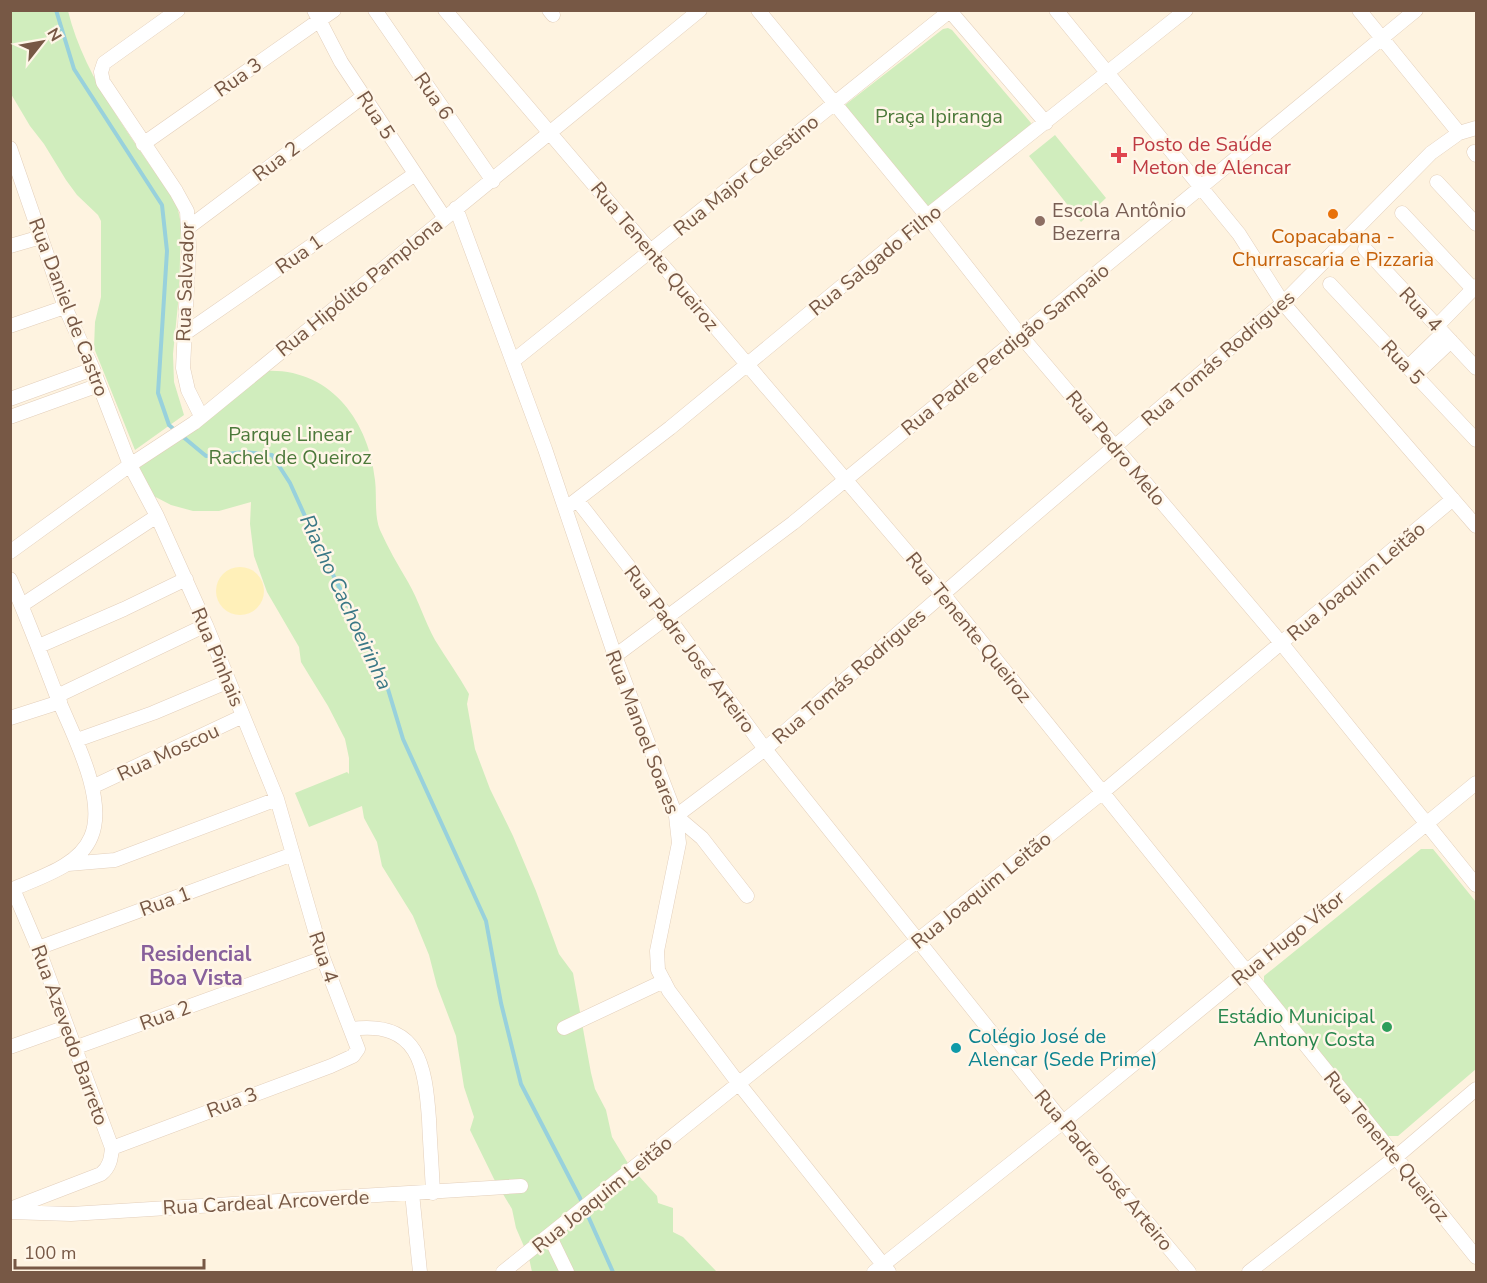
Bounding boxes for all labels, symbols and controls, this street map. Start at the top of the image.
north arrow [12,12,72,72]
text: N [41,24,67,46]
street label: Rua 3 [209,51,267,103]
street label: Rua 6 [408,67,460,125]
street label: Rua 5 [350,86,401,145]
park label: Praça Ipiranga [875,103,1003,130]
street label: Rua Major Celestino [668,108,825,242]
place label: Posto de Saúde Meton de Alencar [1132,131,1291,181]
street label: Rua 2 [247,135,305,188]
marker: Posto de Saúde Meton de Alencar [1110,146,1128,164]
street label: Rua Tenente Queiroz [584,176,725,336]
place label: Escola Antônio Bezerra [1052,197,1186,247]
street label: Rua Salgado Filho [803,199,947,322]
marker: Copacabana - Churrascaria e Pizzaria [1326,207,1340,221]
street label: Rua Hipólito Pamplona [270,212,448,363]
street label: Rua Daniel de Castro [22,214,115,400]
marker: Escola Antônio Bezerra [1033,214,1047,228]
street label: Rua Salvador [170,222,201,342]
place label: Copacabana - Churrascaria e Pizzaria [1232,223,1434,273]
street label: Rua 1 [270,228,328,280]
street label: Rua Padre Perdigão Sampaio [896,257,1115,442]
street label: Rua 4 [1393,281,1448,338]
street label: Rua Tomás Rodrigues [1136,284,1301,433]
street label: Rua 5 [1375,334,1430,391]
street label: Rua Pedro Melo [1059,385,1172,512]
park label: Parque Linear Rachel de Queiroz [209,421,371,471]
water label: Riacho Cachoeirinha [293,510,399,694]
street label: Rua Joaquim Leitão [1281,515,1431,647]
street label: Rua Tenente Queiroz [899,546,1038,708]
street label: Rua Padre José Arteiro [618,560,762,739]
street label: Rua Tomás Rodrigues [767,602,932,751]
street label: Rua Pinhais [185,603,251,711]
street label: Rua Manoel Soares [599,646,686,818]
street label: Rua Moscou [113,717,224,788]
street label: Rua Joaquim Leitão [906,825,1057,955]
street label: Rua 1 [136,880,194,923]
street label: Rua Hugo Vítor [1226,884,1351,992]
street label: Rua 4 [302,928,345,986]
district label: Residencial Boa Vista [141,940,252,992]
street label: Rua Azevedo Barreto [24,941,115,1129]
street label: Rua 2 [136,994,194,1037]
place label: Estádio Municipal Antony Costa [1217,1003,1375,1053]
marker: Estádio Municipal Antony Costa [1380,1020,1394,1034]
place label: Colégio José de Alencar (Sede Prime) [968,1023,1157,1073]
marker: Colégio José de Alencar (Sede Prime) [949,1041,963,1055]
street label: Rua Tenente Queiroz [1317,1065,1456,1227]
street label: Rua 3 [203,1080,261,1124]
street label: Rua Padre José Arteiro [1028,1084,1179,1257]
street label: Rua Joaquim Leitão [527,1129,678,1259]
street label: Rua Cardeal Arcoverde [162,1184,370,1221]
scale bar [15,1232,204,1270]
text: 100 m [24,1241,76,1265]

